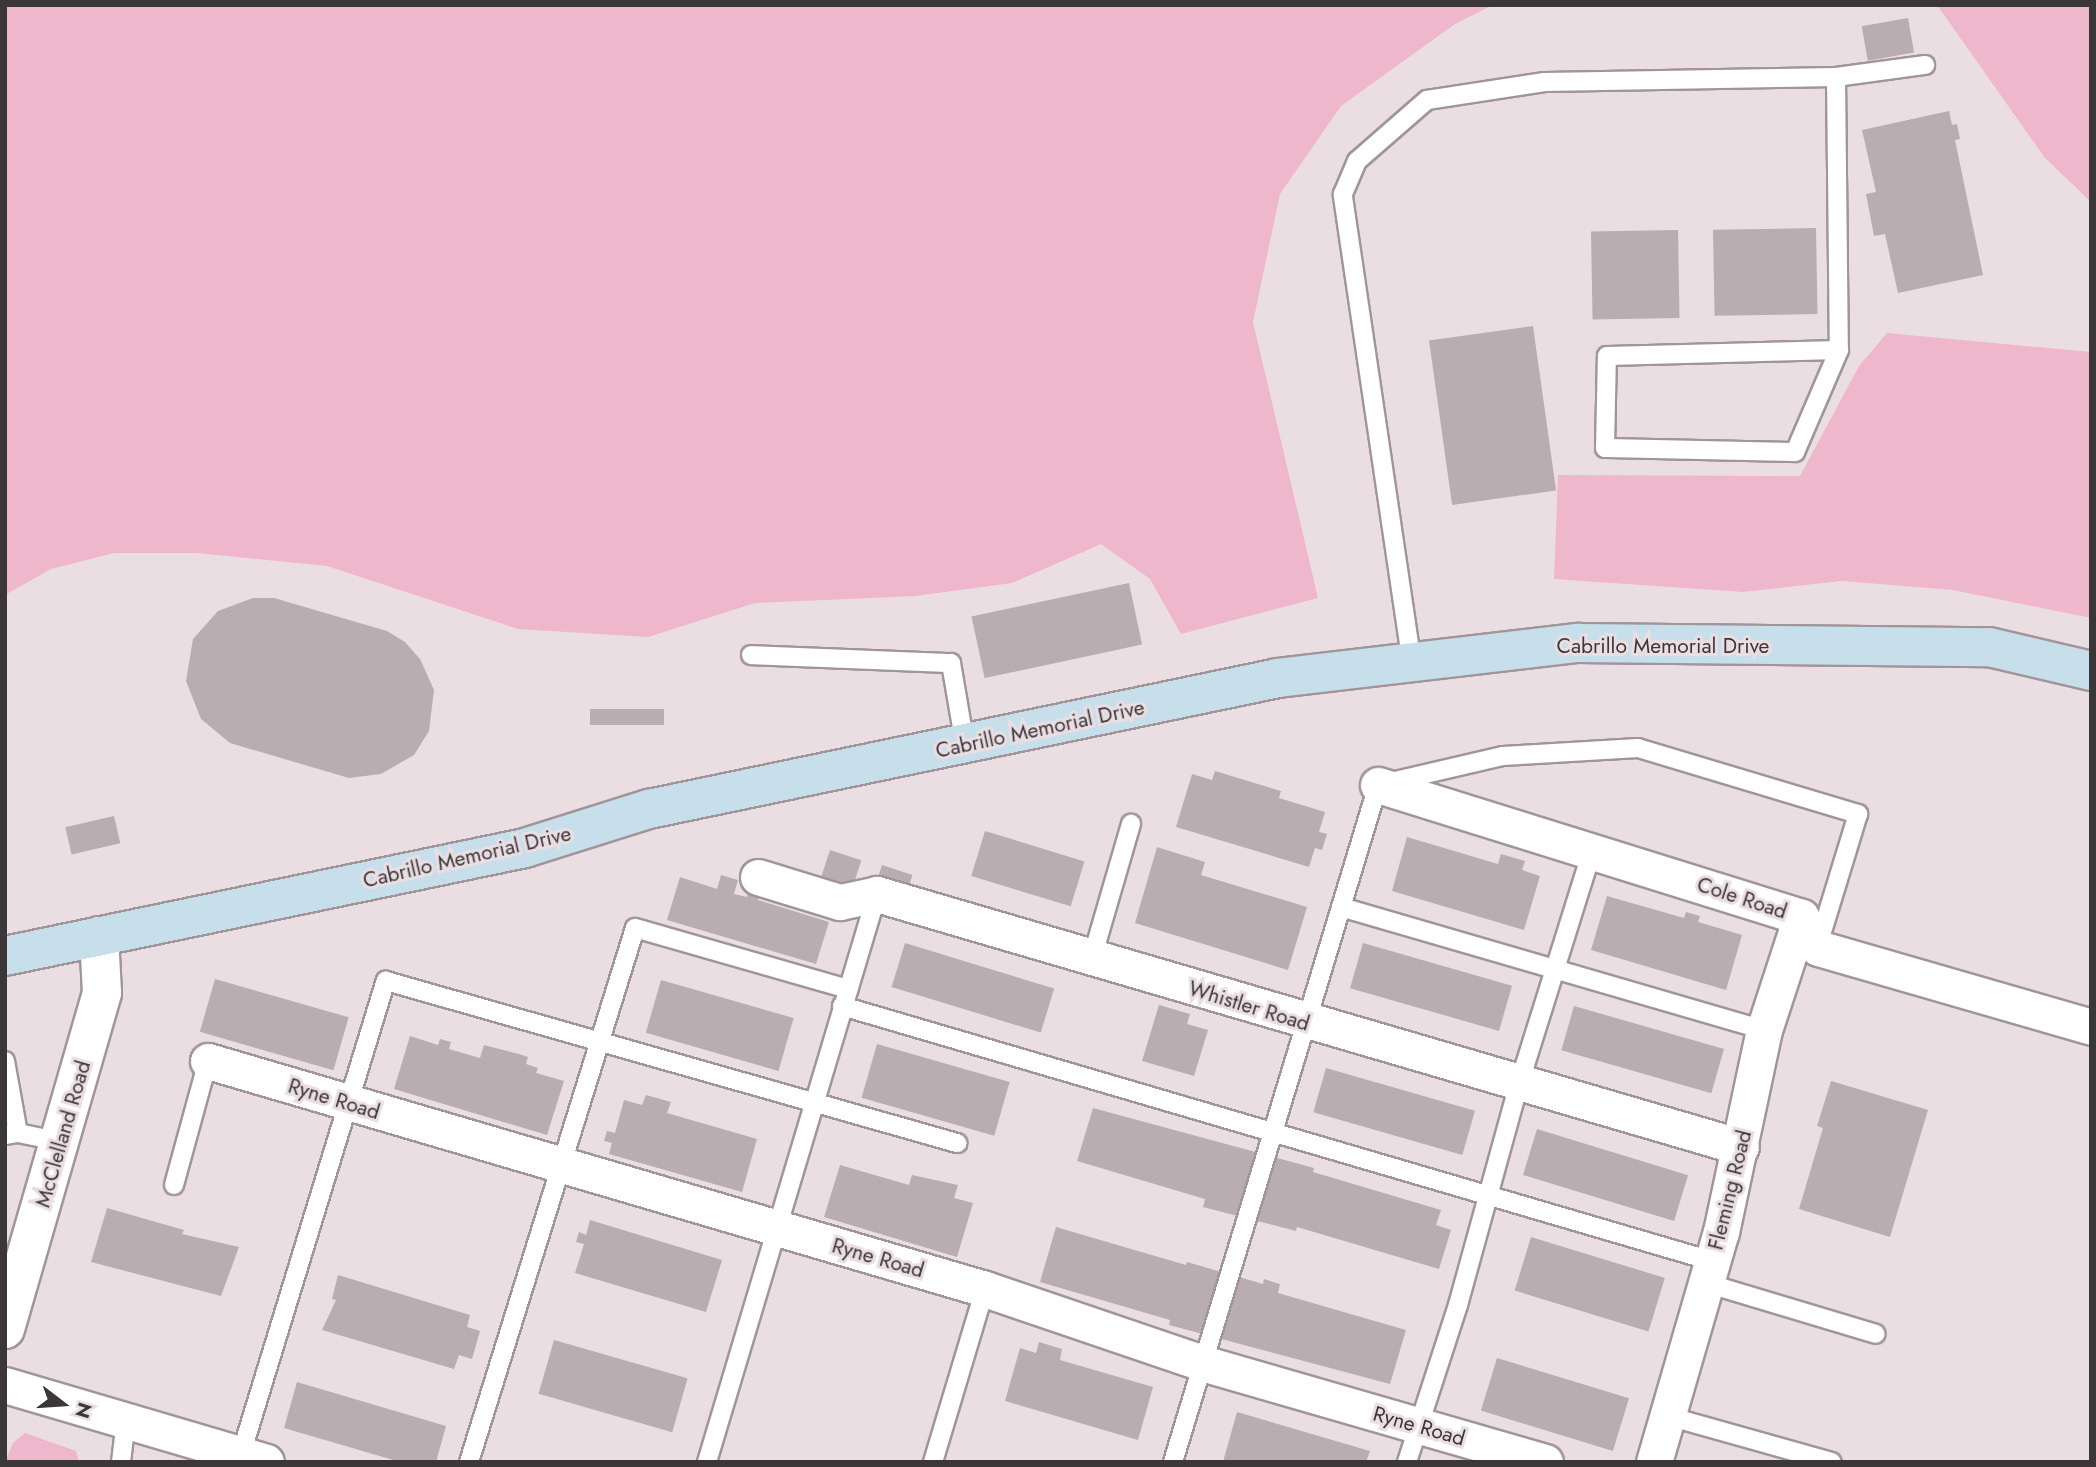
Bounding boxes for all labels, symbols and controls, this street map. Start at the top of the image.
street label: Cabrillo Memorial Drive [1557,633,1769,659]
street label: Cabrillo Memorial Drive [933,695,1147,763]
street label: Cabrillo Memorial Drive [360,821,574,893]
street label: Cole Road [1694,872,1790,924]
street label: Whistler Road [1185,976,1313,1036]
street label: McClelland Road [30,1058,96,1210]
street label: Ryne Road [285,1073,383,1125]
street label: Fleming Road [1703,1127,1757,1253]
street label: Ryne Road [829,1233,927,1283]
north arrow [28,1369,98,1439]
text: N [68,1399,99,1421]
street label: Ryne Road [1370,1401,1468,1451]

